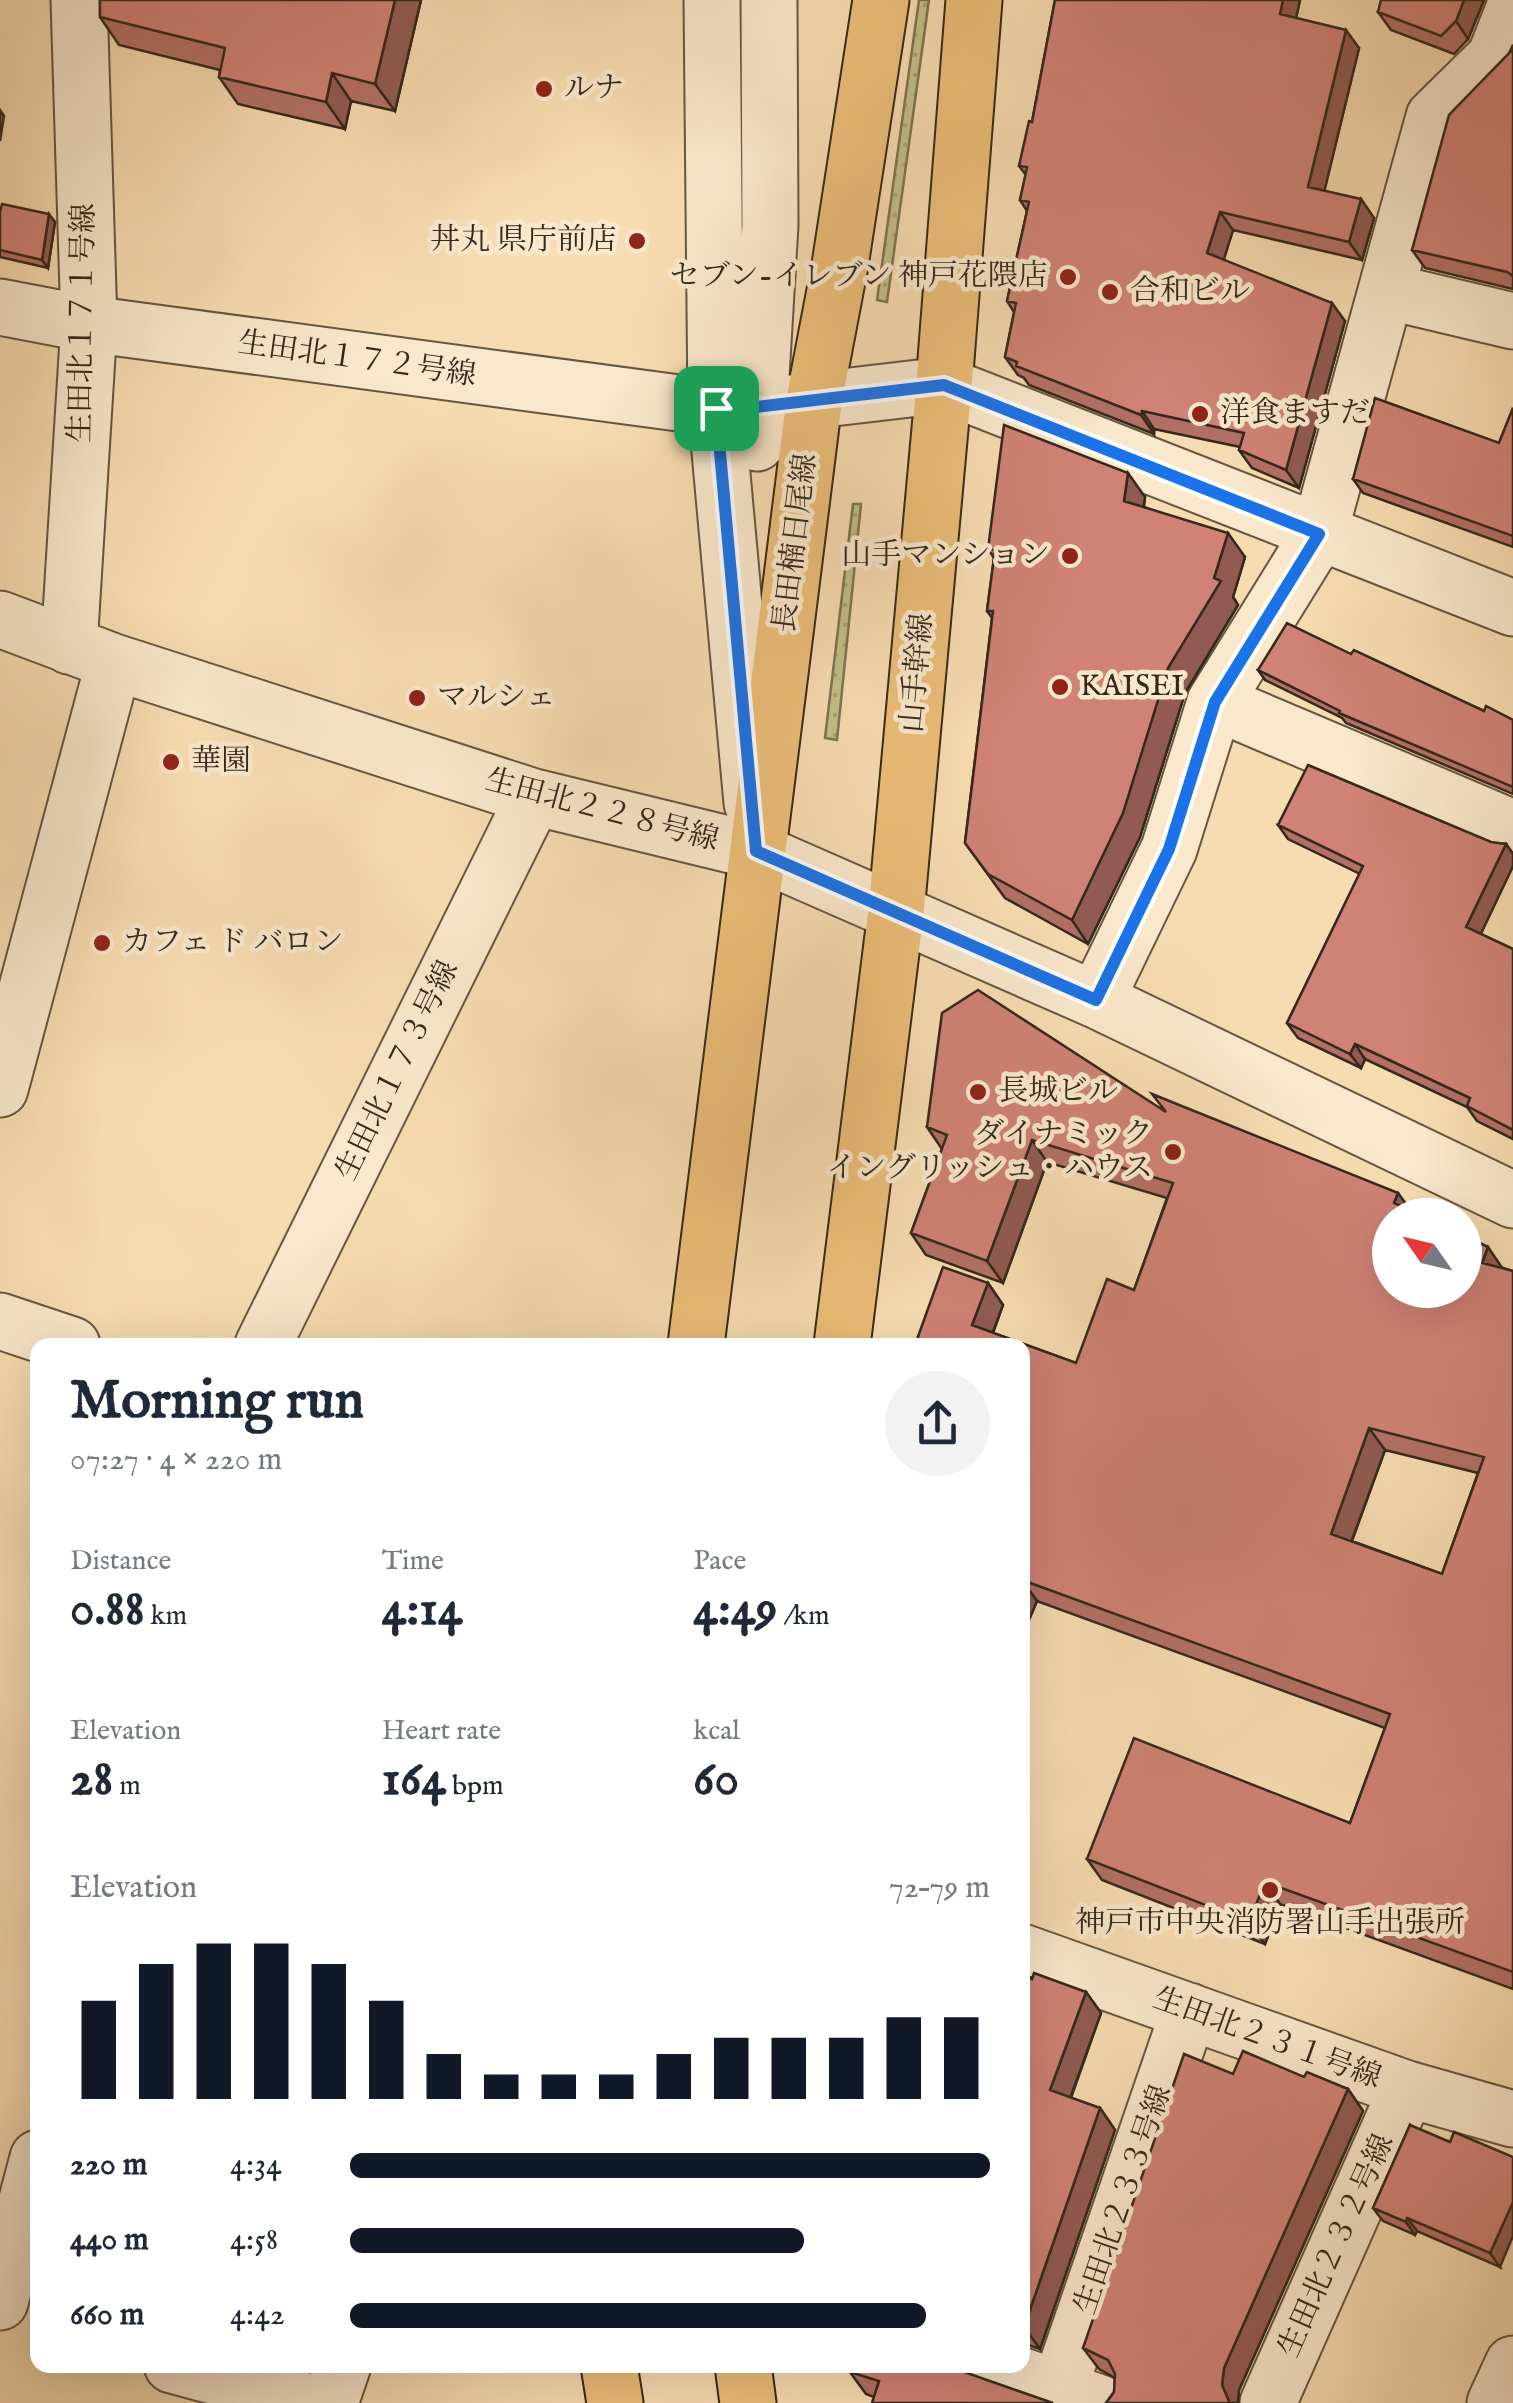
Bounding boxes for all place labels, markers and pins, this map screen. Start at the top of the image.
place label: ルナ [564,70,624,108]
marker: ルナ [533,78,555,100]
place label: 丼丸 県庁前店 [430,222,617,260]
marker: 丼丸 県庁前店 [626,230,648,252]
place label: セブン-イレブン 神戸花隈店 [670,258,1048,296]
marker: セブン-イレブン 神戸花隈店 [1057,266,1079,288]
place label: 合和ビル [1130,273,1250,311]
marker: 合和ビル [1099,281,1121,303]
pin [674,366,759,451]
place label: 洋食ますだ [1220,395,1370,433]
marker: 洋食ますだ [1189,403,1211,425]
place label: 山手マンション [841,537,1050,575]
marker: 山手マンション [1059,545,1081,567]
place label: KAISEI [1080,668,1184,706]
marker: KAISEI [1049,676,1071,698]
place label: マルシェ [437,679,556,717]
marker: マルシェ [406,687,428,709]
place label: 華園 [191,743,251,781]
marker: 華園 [160,751,182,773]
place label: カフェ ド バロン [122,924,344,962]
marker: カフェ ド バロン [91,932,113,954]
place label: 長城ビル [998,1073,1118,1111]
marker: 長城ビル [967,1081,989,1103]
place label: ダイナミック イングリッシュ・ハウス [826,1116,1153,1188]
marker: ダイナミック イングリッシュ・ハウス [1162,1141,1184,1163]
marker: 神戸市中央消防署山手出張所 [1259,1879,1281,1901]
place label: 神戸市中央消防署山手出張所 [1075,1905,1465,1943]

